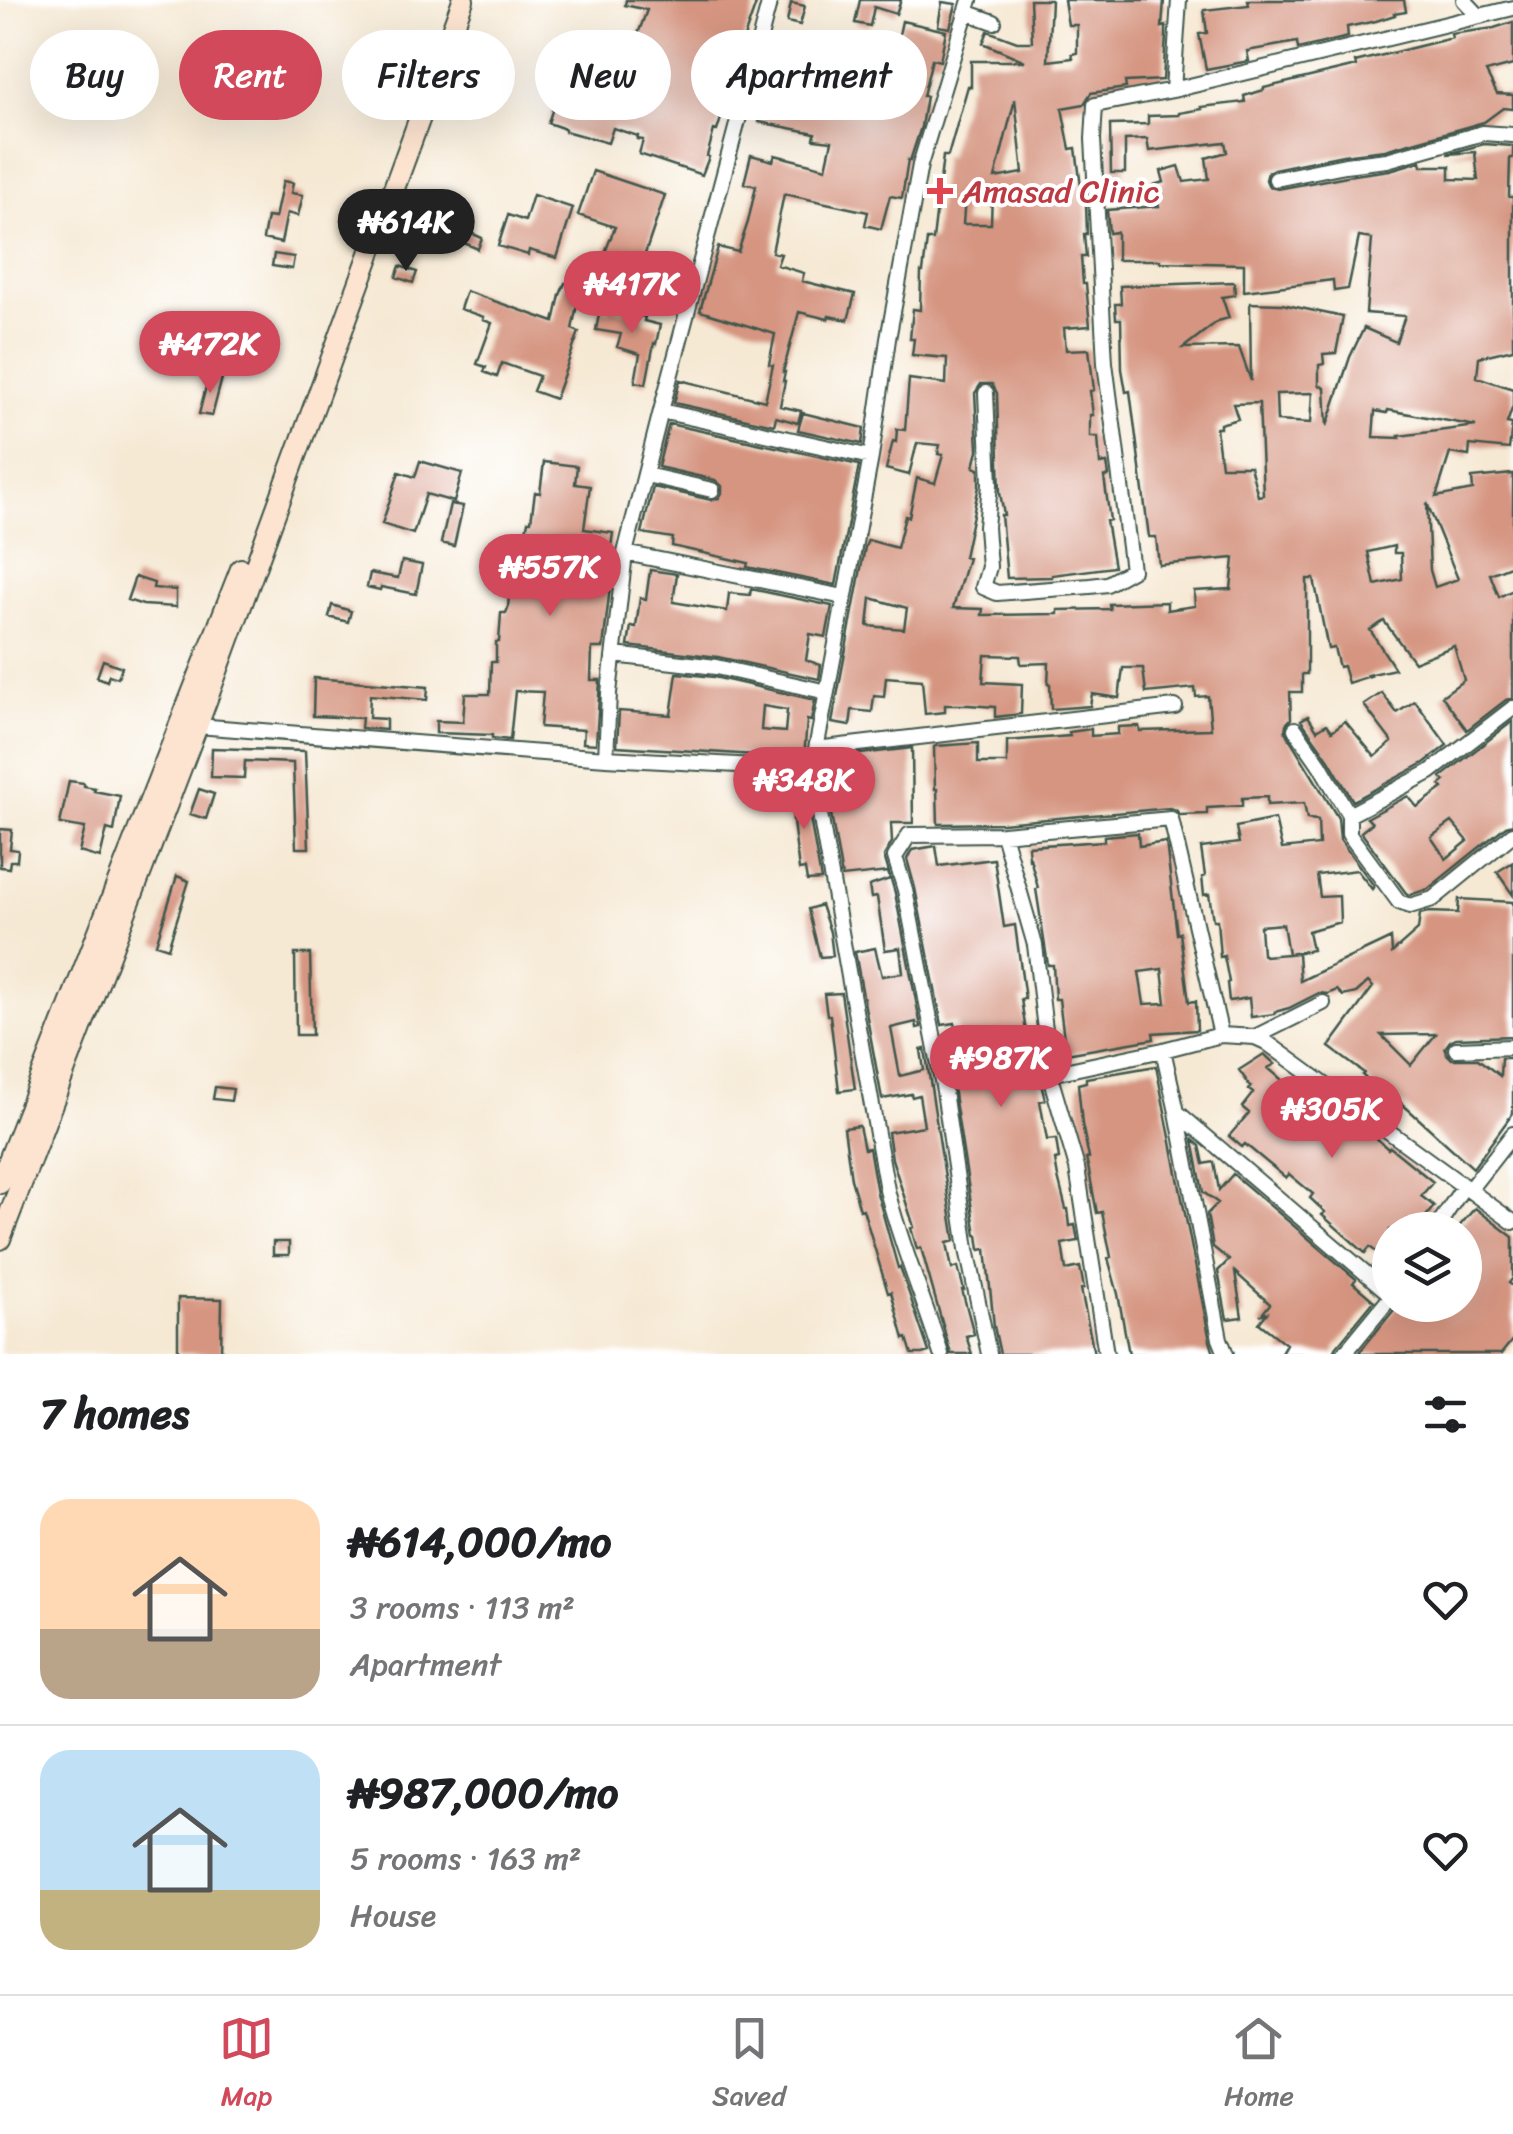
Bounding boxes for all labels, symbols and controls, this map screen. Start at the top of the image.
chip: Buy [30,30,159,120]
chip: Rent [179,30,322,120]
chip: Filters [342,30,515,120]
chip: New [535,30,671,120]
chip: Apartment [691,30,927,120]
place label: Amasad Clinic [961,163,1160,220]
marker: Amasad Clinic [927,178,953,204]
pin: ₦614K [336,189,476,274]
text: ₦614K [360,193,452,250]
pin: ₦417K [562,251,702,336]
text: ₦417K [586,255,678,312]
pin: ₦472K [140,311,280,396]
text: ₦472K [161,315,259,372]
pin: ₦557K [480,534,620,619]
text: ₦557K [501,538,599,595]
pin: ₦348K [734,747,874,832]
text: ₦348K [755,751,853,808]
pin: ₦987K [931,1025,1071,1110]
text: ₦987K [952,1029,1050,1086]
pin: ₦305K [1262,1076,1402,1161]
text: ₦305K [1283,1080,1381,1137]
map controls [1372,1212,1482,1322]
button: layers [1372,1212,1482,1322]
text: 7 homes [40,1377,189,1451]
icon: filters [1418,1387,1473,1442]
text: ₦614,000/mo [350,1505,611,1579]
icon: home [120,1539,240,1659]
icon: heart [1418,1572,1473,1627]
text: 3 rooms · 113 m² [350,1579,575,1636]
text: Apartment [350,1636,501,1693]
text: ₦987,000/mo [350,1756,618,1830]
icon: home [120,1790,240,1910]
icon: heart [1418,1823,1473,1878]
text: 5 rooms · 163 m² [350,1830,581,1887]
text: House [350,1887,436,1944]
tab: Map [219,2011,274,2120]
tab: Saved [712,2011,786,2120]
tab: Home [1224,2011,1294,2120]

